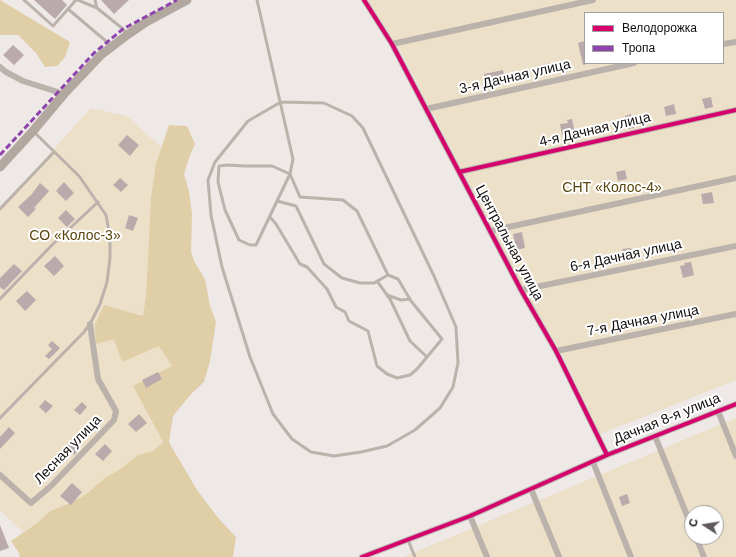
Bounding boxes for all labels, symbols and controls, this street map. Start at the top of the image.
legend [584,12,724,64]
text: Велодорожка [622,21,697,35]
text: Тропа [622,41,655,55]
street label: 3-я Дачная улица [458,56,572,98]
street label: 4-я Дачная улица [538,109,652,151]
park label: СНТ «Колос-4» [562,180,662,196]
street label: Центральная улица [471,182,547,304]
park label: СО «Колос-3» [29,228,121,244]
street label: 6-я Дачная улица [569,236,683,276]
street label: 7-я Дачная улица [586,302,700,340]
street label: Дачная 8-я улица [611,390,723,448]
street label: Лесная улица [31,412,105,488]
north arrow [684,505,724,545]
text: С [687,518,700,528]

